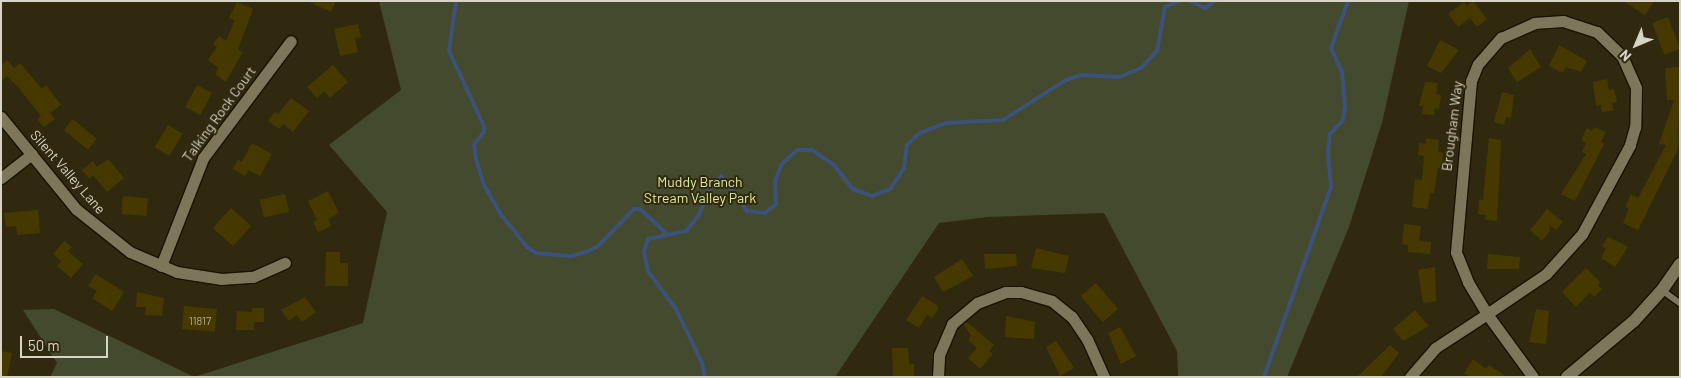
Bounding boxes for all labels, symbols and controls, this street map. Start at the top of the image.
north arrow [1611,20,1661,70]
text: N [1616,47,1634,65]
street label: Talking Rock Court [179,63,259,165]
street label: Brougham Way [1438,80,1466,172]
street label: Silent Valley Lane [27,127,109,217]
park label: Muddy Branch Stream Valley Park [644,174,756,206]
house number: 11817 [189,314,211,328]
scale bar [22,326,110,358]
text: 50 m [28,336,60,354]

